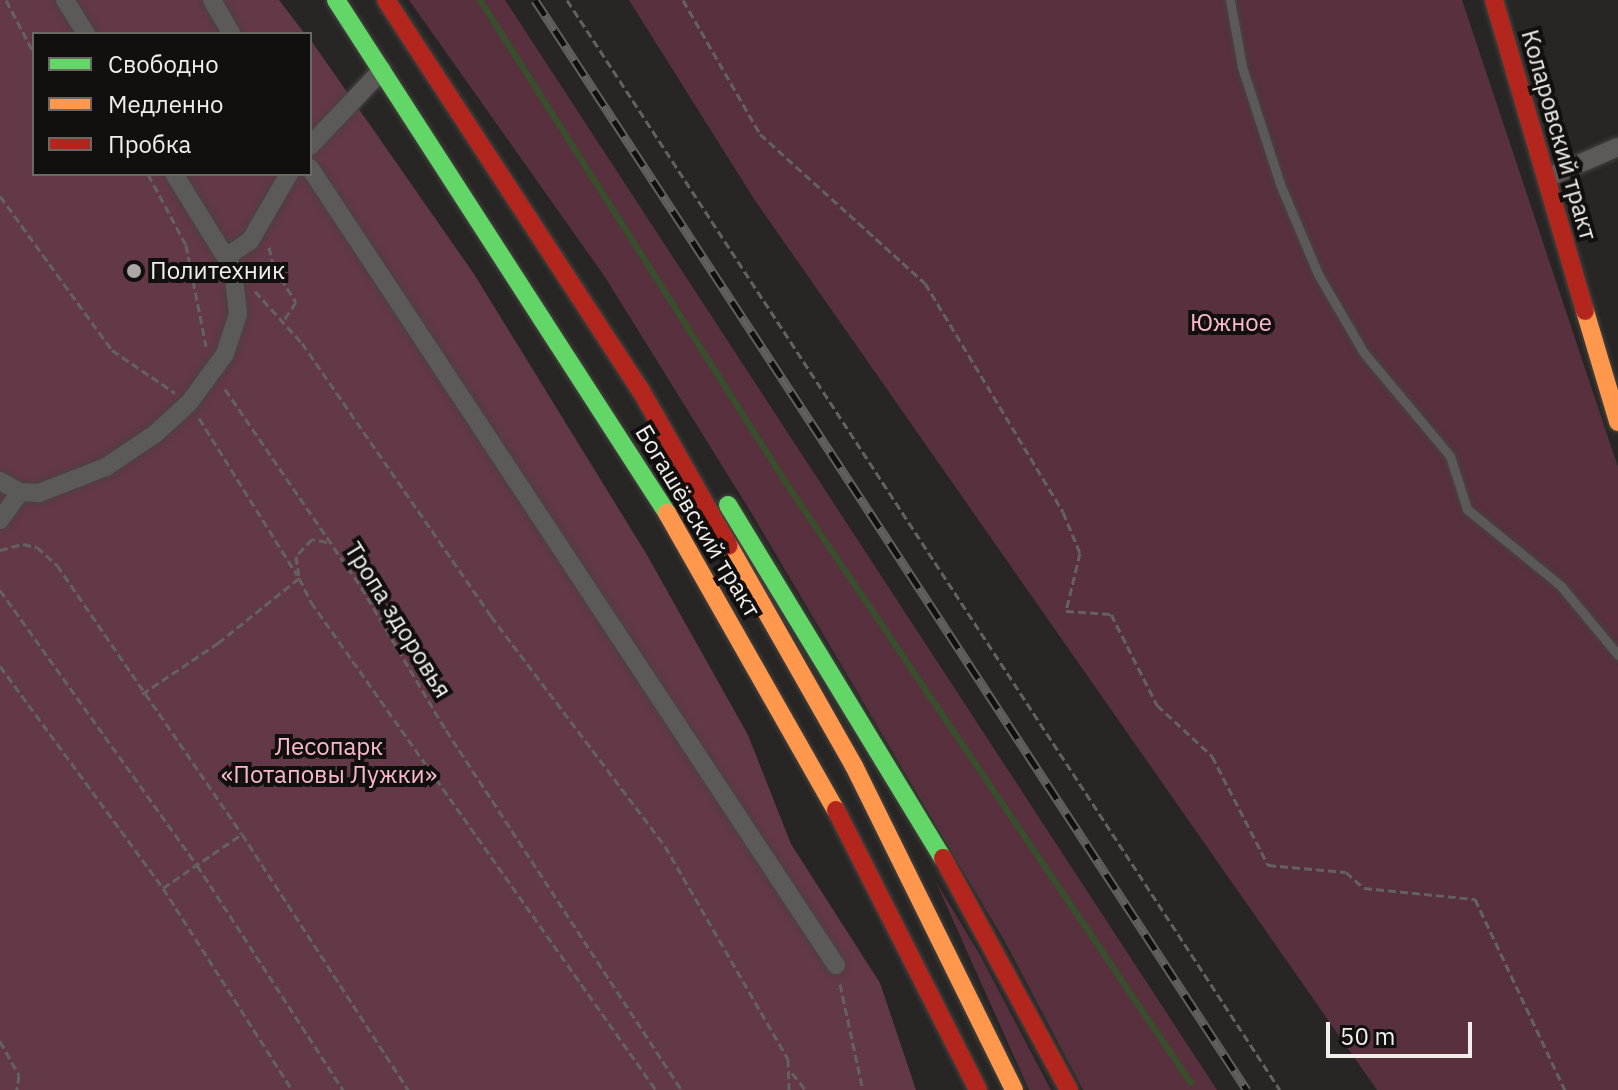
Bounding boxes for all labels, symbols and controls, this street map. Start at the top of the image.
street label: Коларовский тракт [1515,26,1603,244]
legend [32,32,312,176]
text: Свободно [108,48,219,80]
text: Медленно [108,88,224,120]
text: Пробка [108,128,191,160]
place label: Политехник [150,257,285,285]
marker: Политехник [125,262,143,280]
park label: Южное [1190,309,1272,337]
street label: Богашёвский тракт [629,420,767,622]
street label: Тропа здоровья [339,537,457,703]
park label: Лесопарк «Потаповы Лужки» [221,733,437,789]
scale bar [1330,1006,1476,1056]
text: 50 m [1340,1020,1395,1052]

